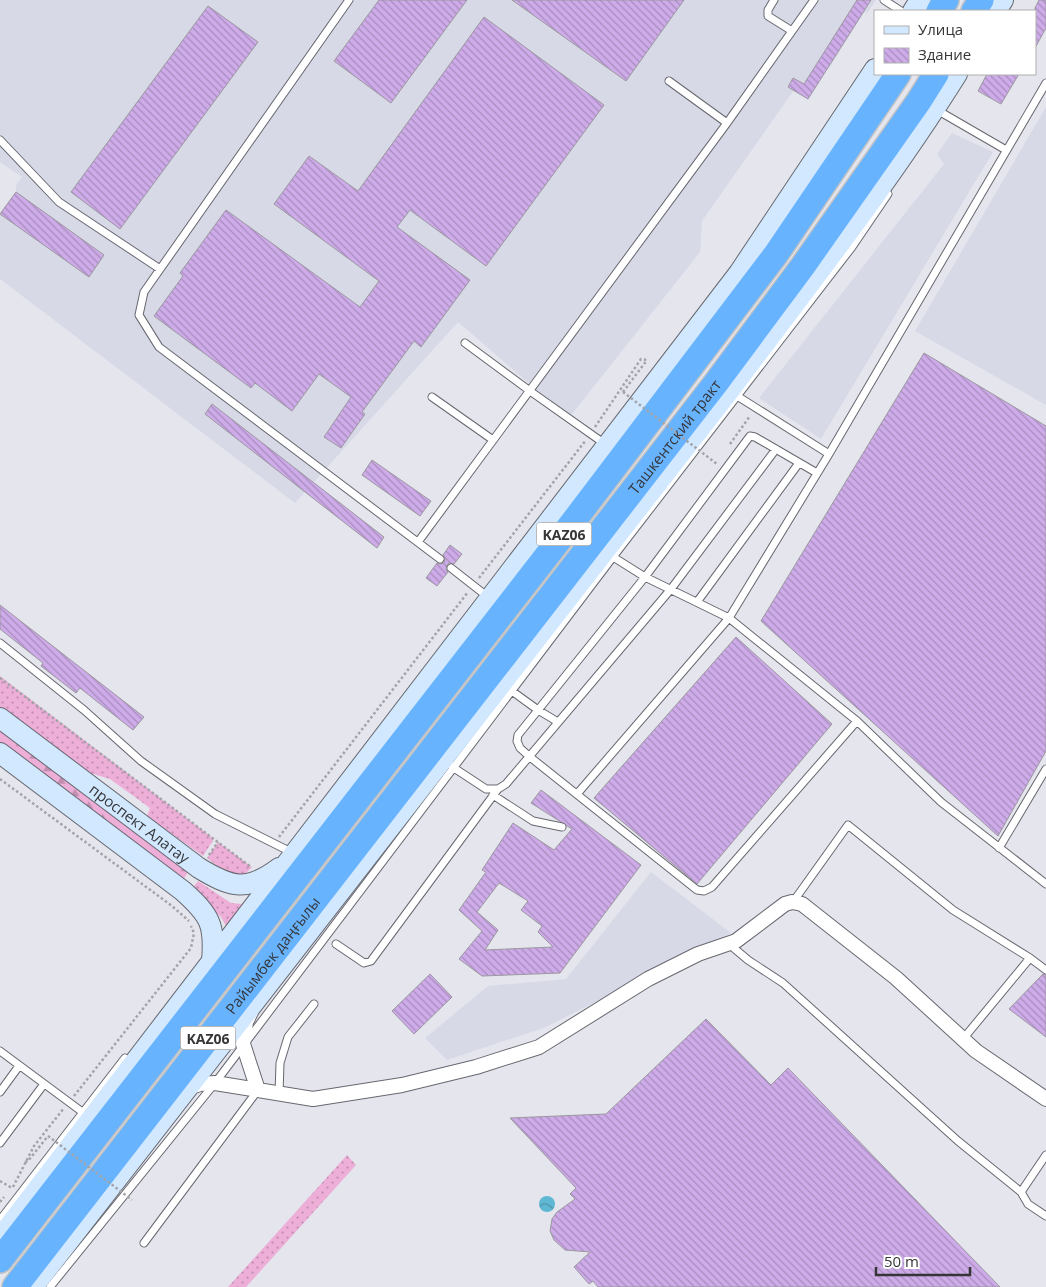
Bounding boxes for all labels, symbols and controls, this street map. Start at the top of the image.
legend [874,10,1036,75]
text: Улица [918,19,963,39]
text: Здание [918,44,971,64]
street label: Ташкентский тракт [624,375,725,498]
road number: KАZ06 [536,522,592,546]
street label: проспект Алатау [86,779,194,868]
street label: Райымбек даңғылы [221,892,324,1018]
road number: KАZ06 [180,1026,236,1050]
scale bar [876,1244,970,1276]
text: 50 m [884,1251,919,1271]

